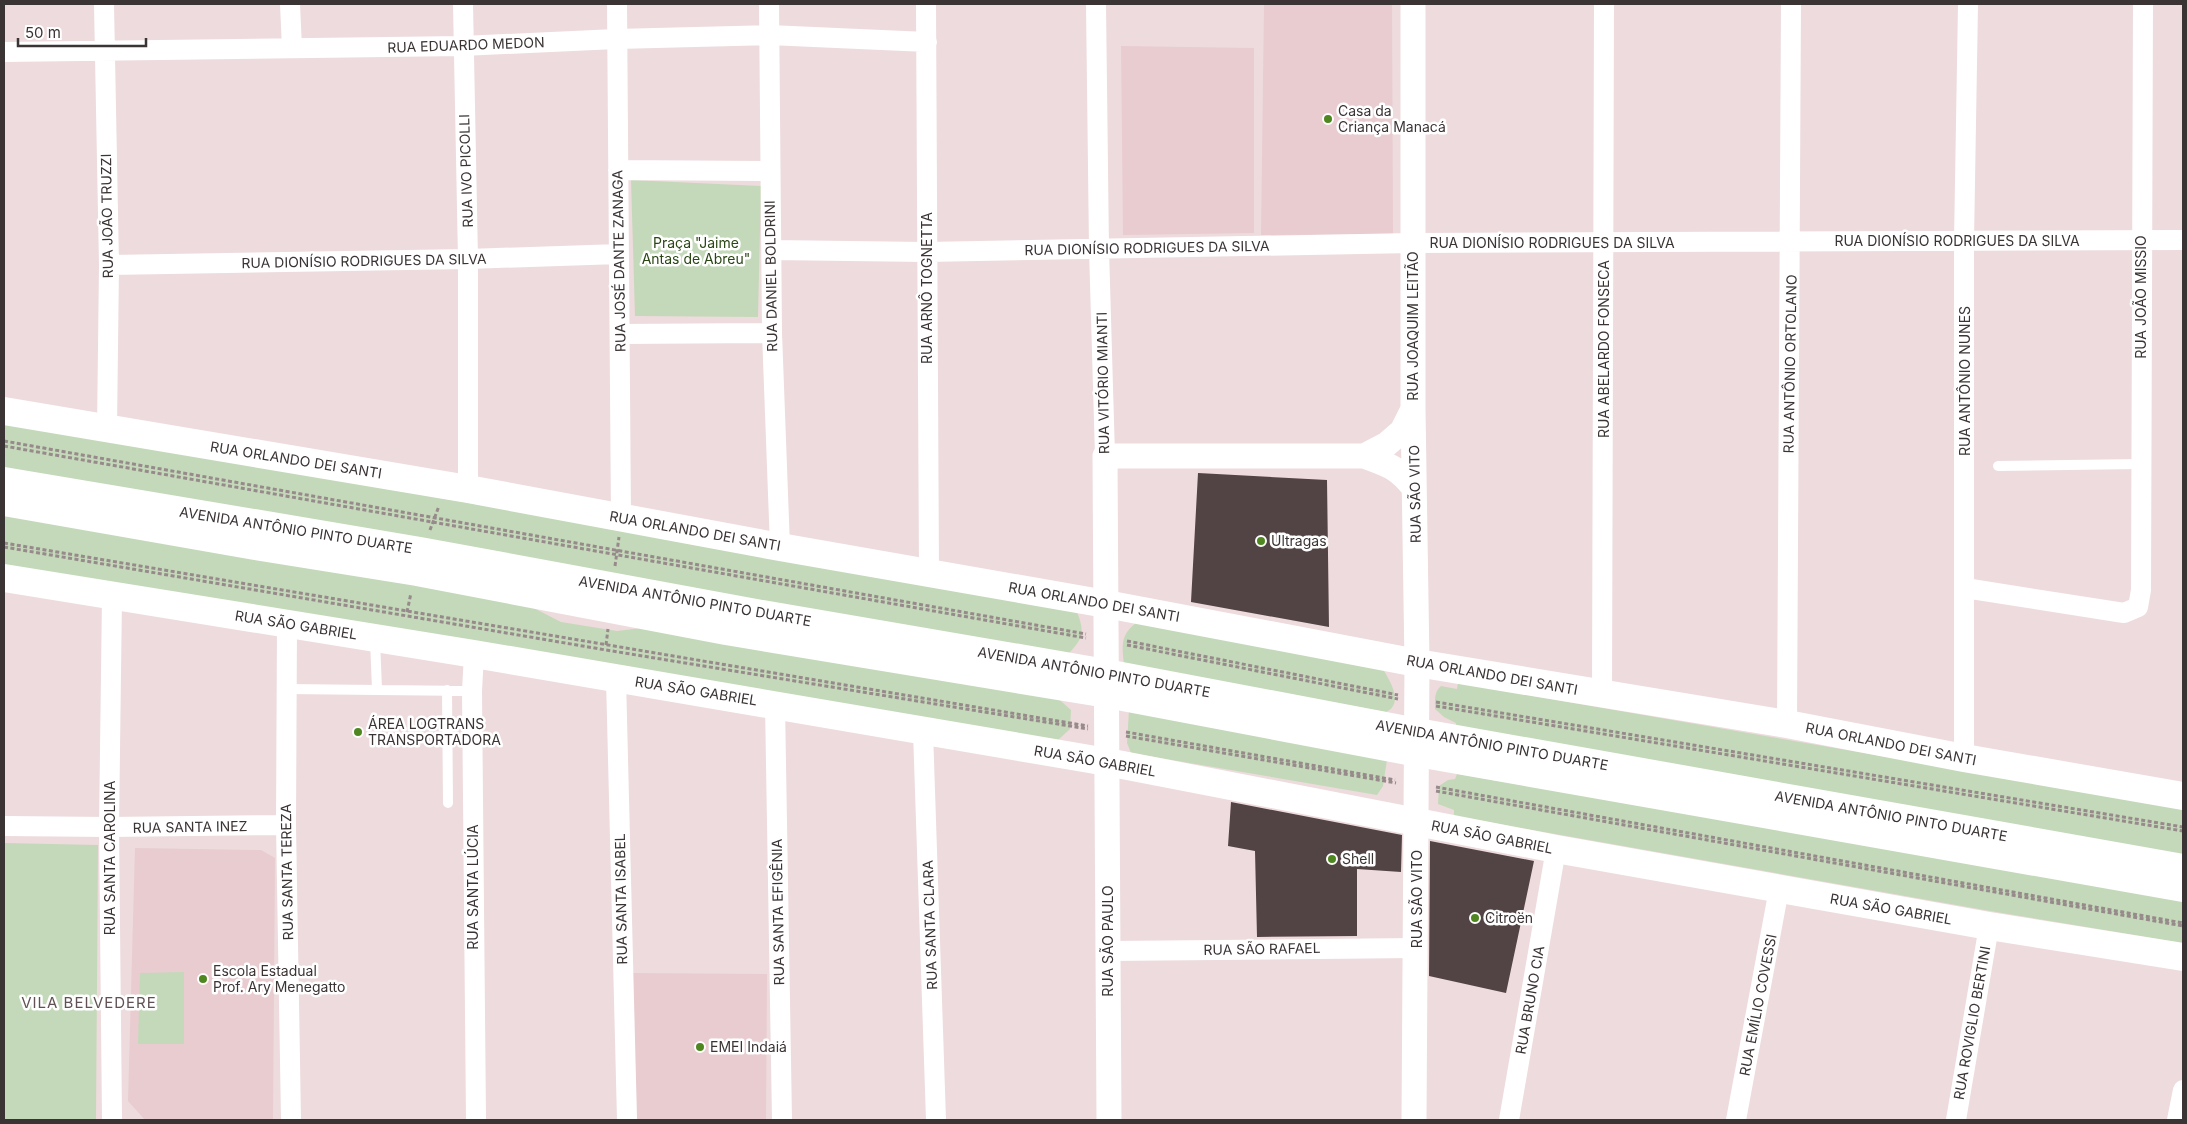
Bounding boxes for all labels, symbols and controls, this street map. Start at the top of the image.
scale bar [18,15,145,47]
text: 50 m [25,23,61,42]
street label: RUA EDUARDO MEDON [387,33,545,56]
place label: Casa da Criança Manacá [1338,102,1446,135]
marker: Casa da Criança Manacá [1322,113,1334,125]
street label: RUA IVO PICOLLI [455,114,476,228]
street label: RUA JOÃO TRUZZI [97,154,116,278]
street label: RUA JOSÉ DANTE ZANAGA [608,170,629,352]
street label: RUA DANIEL BOLDRINI [761,200,780,352]
street label: RUA ARNÔ TOGNETTA [918,212,935,364]
street label: RUA DIONÍSIO RODRIGUES DA SILVA [1834,232,2080,249]
park label: Praça "Jaime Antas de Abreu" [642,234,750,267]
street label: RUA DIONÍSIO RODRIGUES DA SILVA [1429,234,1675,251]
street label: RUA JOÃO MISSIO [2132,235,2149,359]
street label: RUA DIONÍSIO RODRIGUES DA SILVA [1024,237,1270,258]
street label: RUA DIONÍSIO RODRIGUES DA SILVA [241,250,487,271]
street label: RUA JOAQUIM LEITÃO [1404,251,1421,401]
street label: RUA ABELARDO FONSECA [1595,260,1612,438]
street label: RUA ANTÔNIO ORTOLANO [1779,274,1800,454]
street label: RUA ANTÔNIO NUNES [1956,306,1973,456]
street label: RUA VITÓRIO MIANTI [1093,312,1112,454]
street label: RUA ORLANDO DEI SANTI [209,438,383,481]
street label: RUA SÃO VITO [1405,445,1424,543]
street label: AVENIDA ANTÔNIO PINTO DUARTE [178,503,414,556]
street label: RUA ORLANDO DEI SANTI [608,507,782,554]
place label: Ultragas [1271,532,1327,549]
marker: Ultragas [1255,535,1267,547]
street label: AVENIDA ANTÔNIO PINTO DUARTE [578,572,813,629]
street label: RUA ORLANDO DEI SANTI [1007,578,1181,625]
street label: RUA SÃO GABRIEL [234,606,359,643]
street label: AVENIDA ANTÔNIO PINTO DUARTE [977,643,1212,700]
street label: RUA ORLANDO DEI SANTI [1405,651,1579,698]
street label: RUA SÃO GABRIEL [634,672,759,709]
place label: ÁREA LOGTRANS TRANSPORTADORA [368,715,501,748]
street label: AVENIDA ANTÔNIO PINTO DUARTE [1375,716,1610,773]
street label: RUA ORLANDO DEI SANTI [1804,719,1978,768]
marker: ÁREA LOGTRANS TRANSPORTADORA [352,726,364,738]
street label: RUA SÃO GABRIEL [1033,741,1158,780]
street label: RUA SANTA CAROLINA [101,780,118,935]
street label: AVENIDA ANTÔNIO PINTO DUARTE [1774,787,2009,844]
street label: RUA SANTA TEREZA [277,803,296,941]
street label: RUA SÃO GABRIEL [1430,816,1554,857]
street label: RUA SANTA INEZ [132,817,248,836]
street label: RUA SANTA LÚCIA [464,824,481,950]
street label: RUA SANTA ISABEL [611,833,630,965]
street label: RUA SANTA EFIGÊNIA [768,838,787,985]
place label: Shell [1342,850,1374,867]
street label: RUA SÃO VITO [1408,850,1425,948]
marker: Shell [1326,853,1338,865]
street label: RUA SANTA CLARA [919,859,940,990]
street label: RUA SÃO PAULO [1099,885,1116,997]
street label: RUA SÃO GABRIEL [1829,889,1954,928]
place label: Citroën [1485,909,1533,926]
marker: Citroën [1469,912,1481,924]
street label: RUA EMÍLIO COVESSI [1735,933,1780,1077]
street label: RUA SÃO RAFAEL [1203,939,1321,958]
street label: RUA BRUNO CIA [1512,944,1548,1056]
street label: RUA ROVIGLIO BERTINI [1950,945,1993,1101]
place label: Escola Estadual Prof. Ary Menegatto [213,962,345,995]
marker: Escola Estadual Prof. Ary Menegatto [197,973,209,985]
district label: VILA BELVEDERE [21,993,157,1012]
place label: EMEI Indaiá [710,1038,787,1055]
marker: EMEI Indaiá [694,1041,706,1053]

